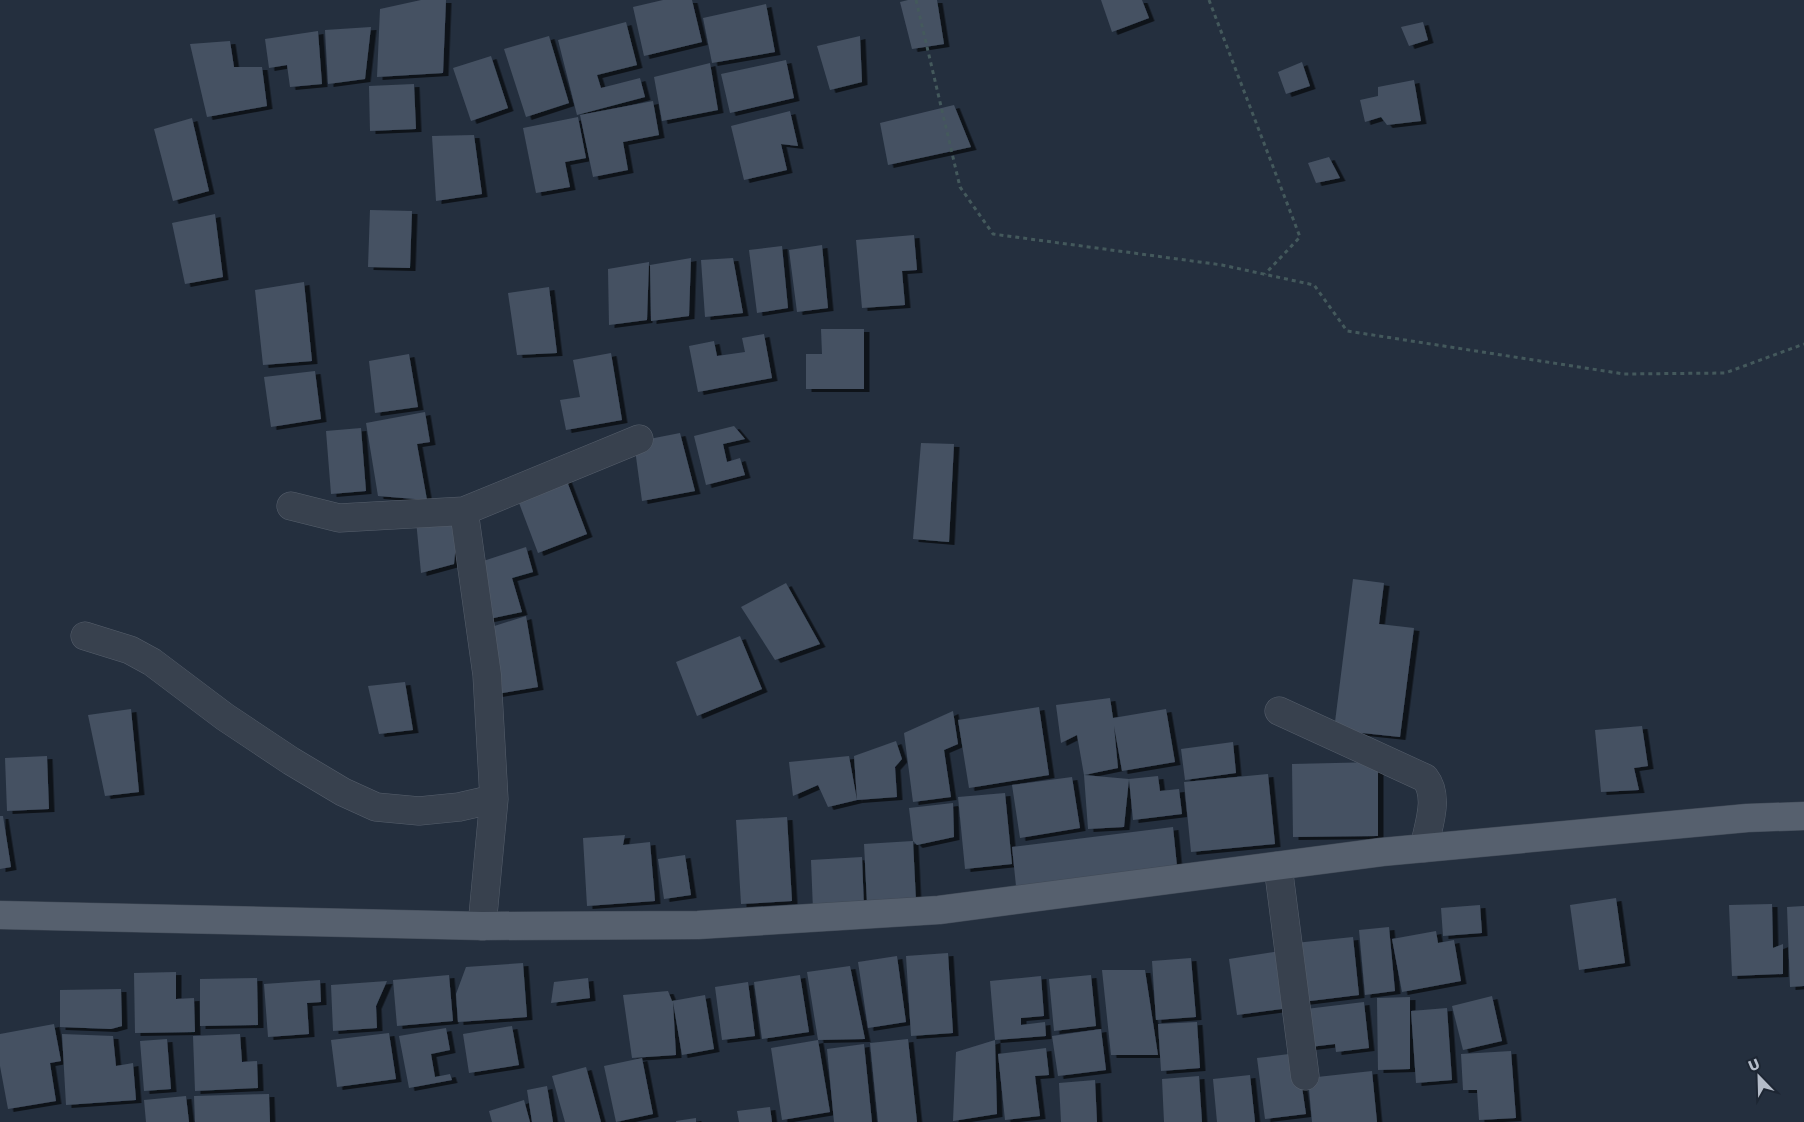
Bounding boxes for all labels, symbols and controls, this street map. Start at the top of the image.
north arrow [1734,1052,1784,1102]
text: U [1746,1055,1762,1075]

